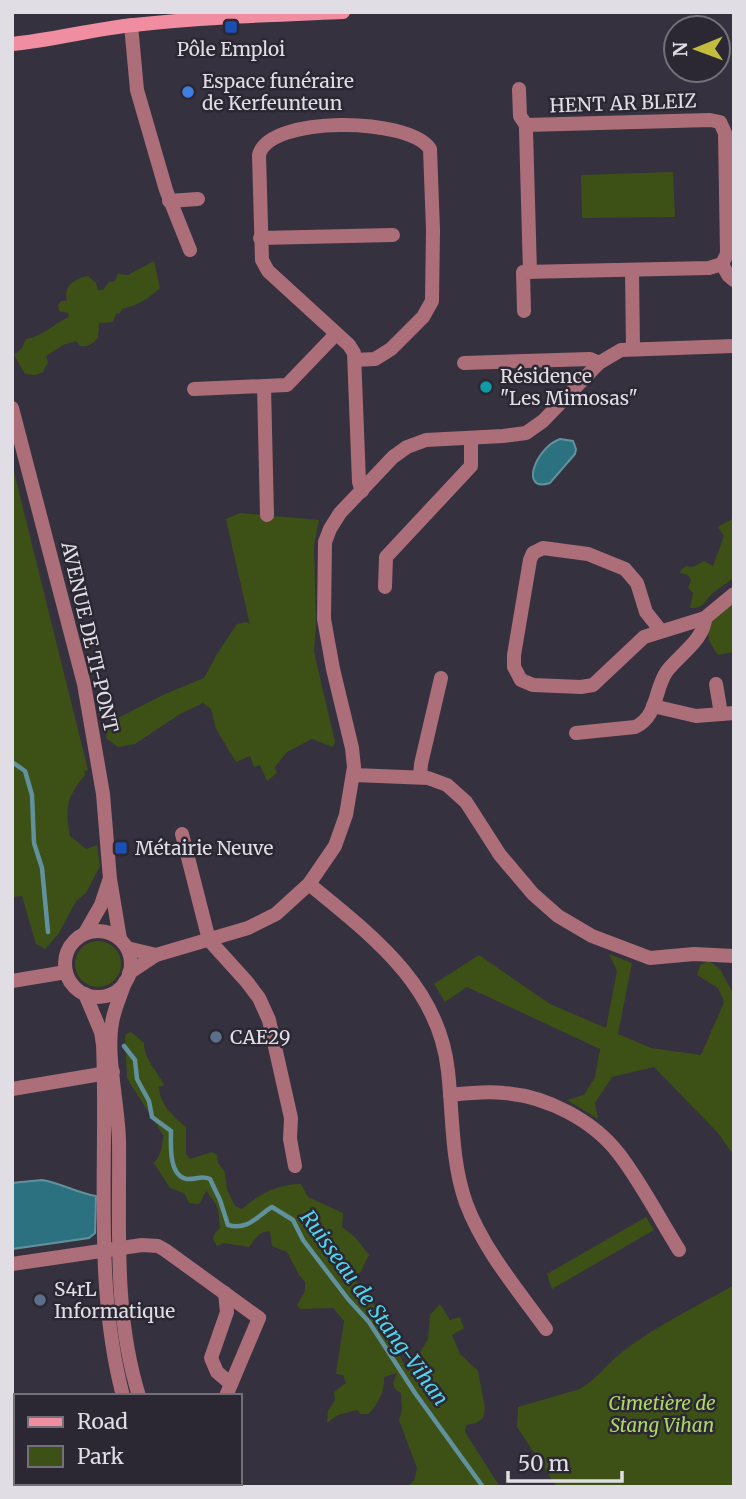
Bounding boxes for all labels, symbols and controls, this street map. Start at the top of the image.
north arrow [662,14,732,84]
marker: Pôle Emploi [223,19,239,35]
place label: Pôle Emploi [177,37,285,61]
text: N [668,42,692,57]
place label: Espace funéraire de Kerfeunteun [202,69,354,115]
marker: Espace funéraire de Kerfeunteun [180,84,196,100]
street label: HENT AR BLEIZ [549,88,697,118]
place label: Résidence "Les Mimosas" [500,364,638,410]
marker: Résidence "Les Mimosas" [478,379,494,395]
street label: AVENUE DE TI-PONT [56,538,124,735]
place label: Métairie Neuve [135,836,274,860]
marker: Métairie Neuve [113,840,129,856]
place label: CAE29 [230,1025,290,1049]
marker: CAE29 [208,1029,224,1045]
water label: Ruisseau de Stang-Vihan [294,1205,454,1411]
place label: S4rL Informatique [54,1277,175,1323]
marker: S4rL Informatique [32,1292,48,1308]
park label: Cimetière de Stang Vihan [608,1391,716,1437]
legend [14,1394,242,1485]
text: Road [77,1408,128,1435]
scale bar [508,1440,622,1484]
text: Park [77,1443,124,1470]
text: 50 m [518,1450,569,1477]

